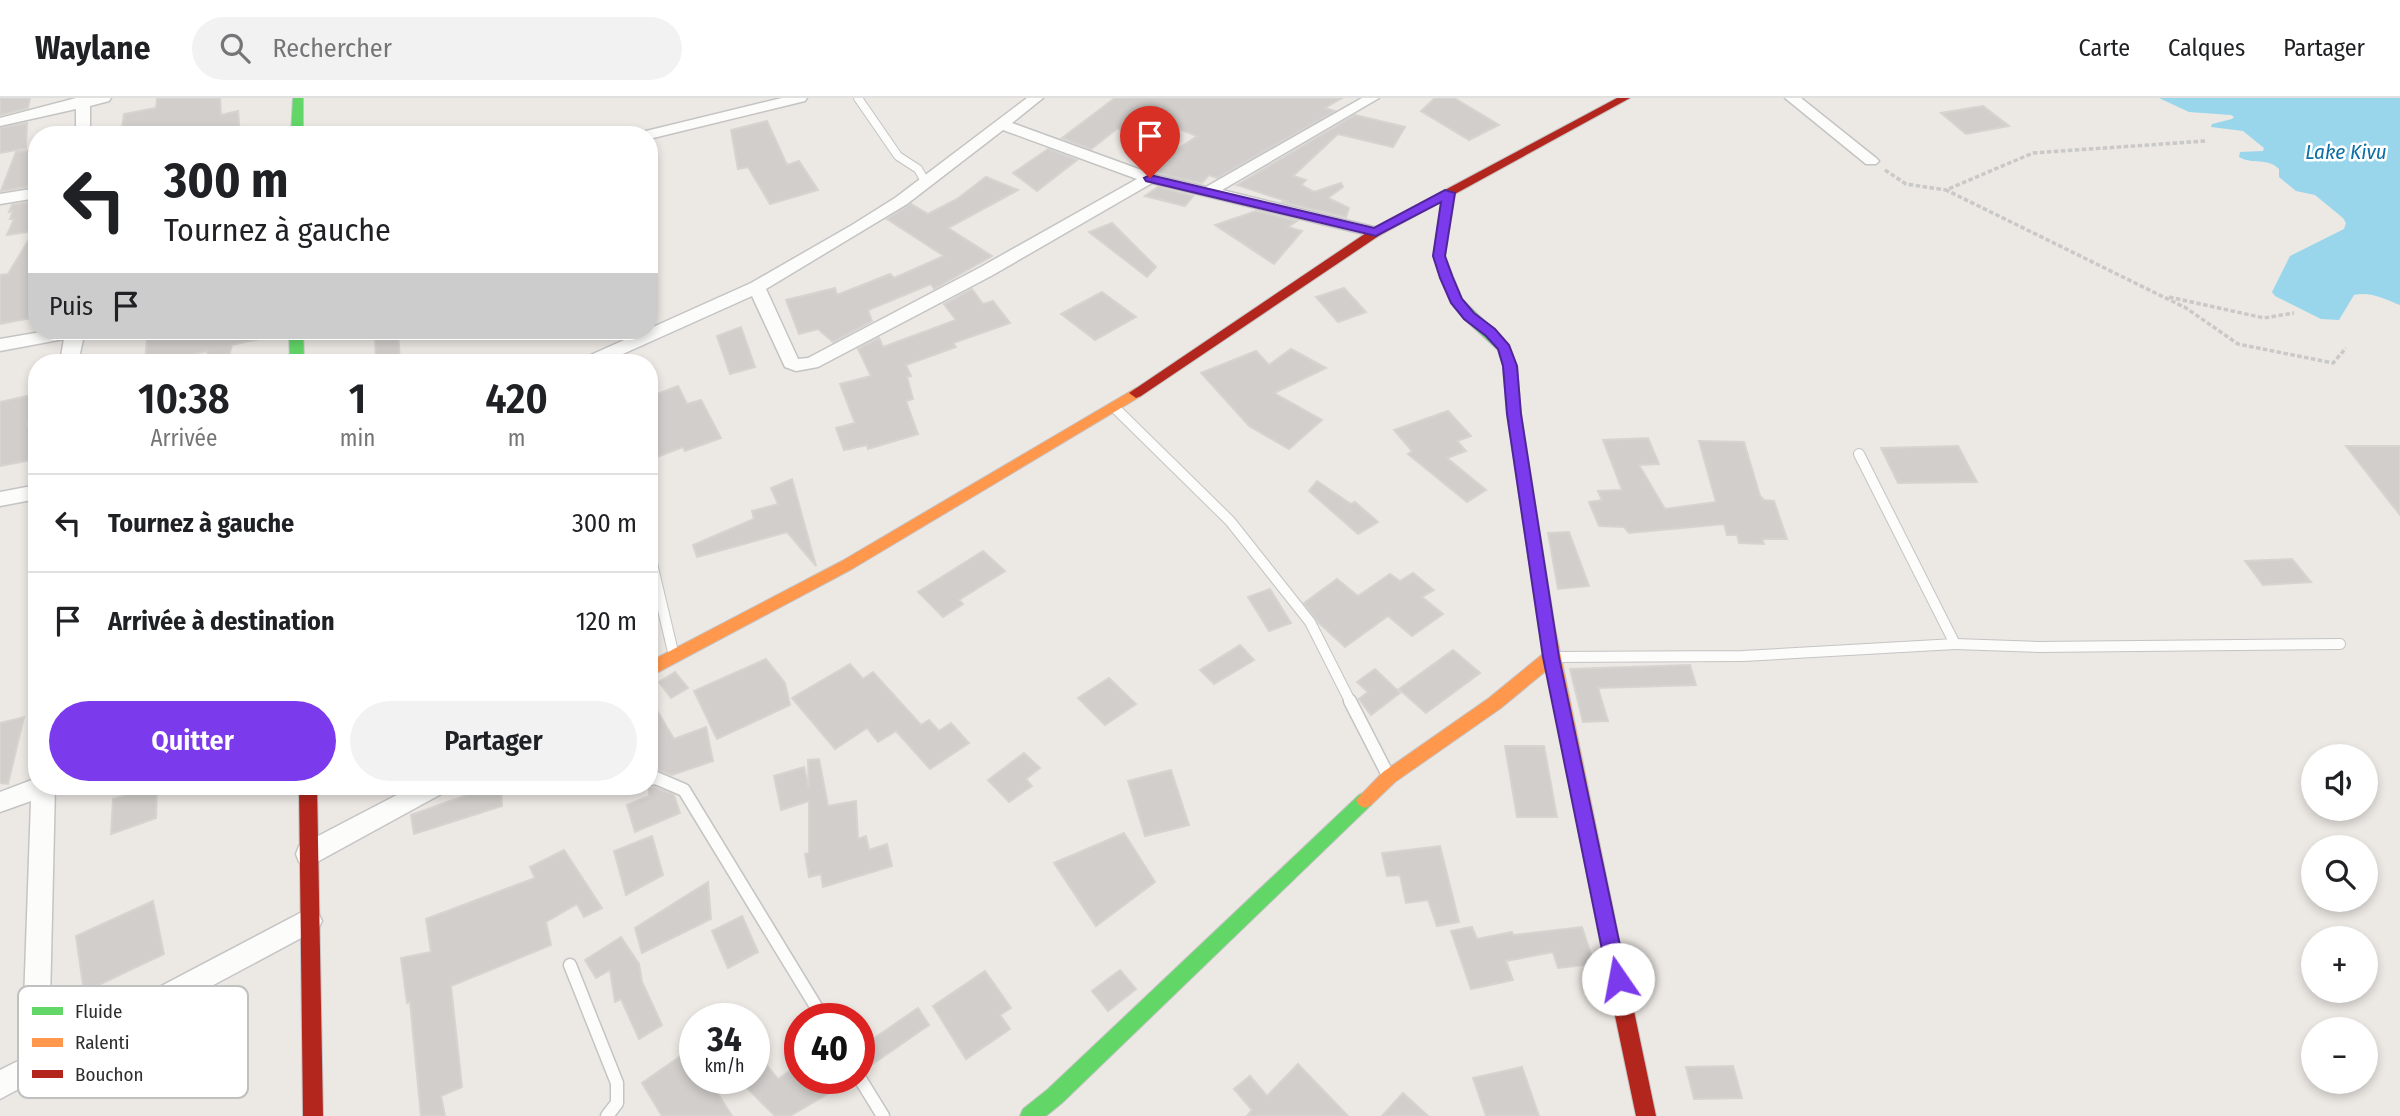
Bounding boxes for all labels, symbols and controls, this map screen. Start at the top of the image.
search box [192,17,682,80]
text: Waylane [35,28,150,68]
icon: search [216,29,254,67]
text: Rechercher [272,33,392,64]
text: Carte [2079,34,2130,62]
text: Calques [2168,34,2245,62]
text: Partager [2283,34,2365,62]
pin [1120,106,1180,178]
icon: arrive [1131,117,1169,155]
water label: Lake Kivu [2305,139,2387,165]
text: 300 m [164,151,288,210]
icon: left [49,154,140,245]
text: Tournez à gauche [164,211,391,249]
icon: arrive [107,287,145,325]
text: Puis [49,291,93,322]
text: 10:38 [138,374,230,424]
text: 1 [349,374,366,424]
text: 420 [485,374,548,424]
text: Arrivée [150,424,217,452]
text: min [340,424,375,452]
text: m [508,424,525,452]
icon: left [49,504,87,542]
text: Tournez à gauche [108,508,294,539]
text: 300 m [572,508,637,539]
icon: arrive [49,602,87,640]
text: Arrivée à destination [108,606,335,637]
text: 120 m [576,606,637,637]
button: Quitter [49,701,336,781]
button: Partager [350,701,637,781]
map controls [2301,744,2378,1094]
button: sound [2301,744,2378,821]
button: search [2301,835,2378,912]
button: + [2301,926,2378,1003]
position arrow [1581,942,1655,1016]
legend [18,986,248,1098]
text: Fluide [75,1000,122,1023]
speed limit sign: 40 [784,1003,875,1094]
button: − [2301,1017,2378,1094]
text: 34 [707,1018,742,1060]
text: Ralenti [75,1031,130,1054]
text: km/h [704,1055,745,1077]
text: Bouchon [75,1063,143,1086]

